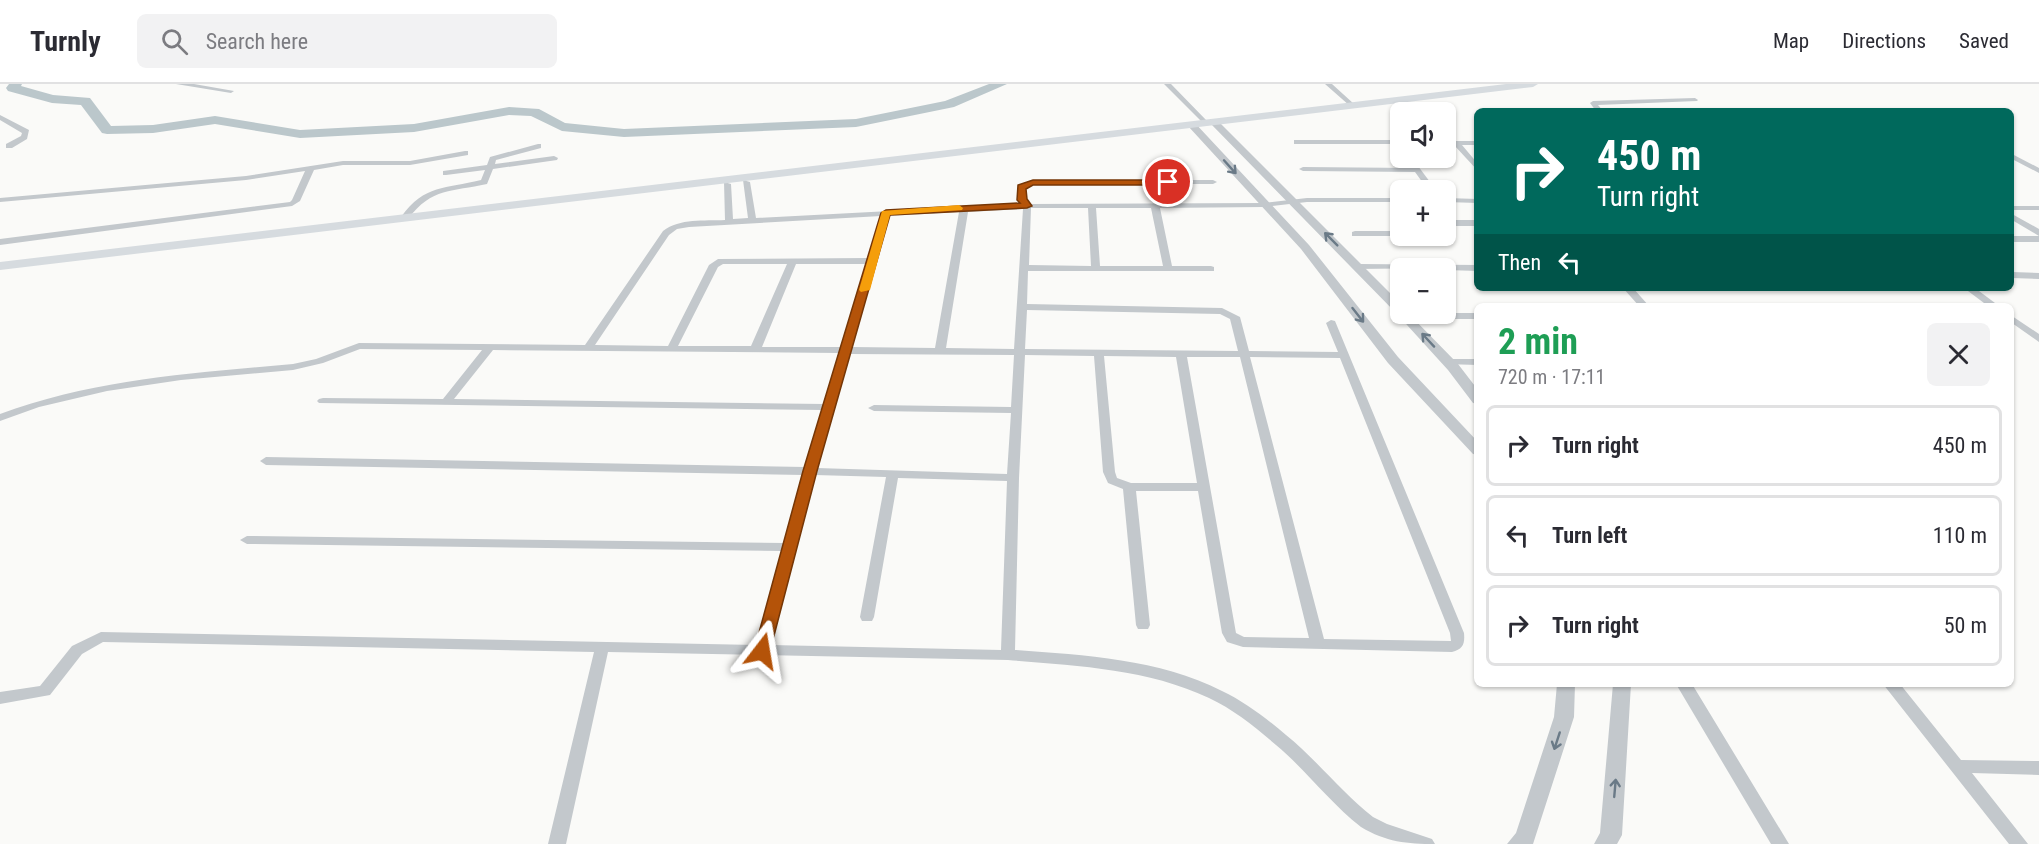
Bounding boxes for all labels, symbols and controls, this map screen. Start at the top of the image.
search box [137,14,557,68]
text: Turnly [30,25,101,58]
icon: search [158,25,191,58]
text: Search here [206,29,308,54]
text: Map [1773,29,1809,53]
text: Directions [1842,29,1926,53]
text: Saved [1959,29,2009,53]
map controls [1390,102,1456,324]
button: sound [1390,102,1456,168]
text: 450 m [1597,131,1702,180]
icon: right [1498,132,1576,210]
pin [1142,156,1193,207]
one-way arrow [1223,160,1237,175]
icon: arrive [1151,165,1184,198]
button: + [1390,180,1456,246]
text: Turn right [1597,181,1699,213]
one-way arrow [1324,231,1339,246]
icon: left [1553,246,1586,279]
text: Then [1498,250,1541,275]
button: − [1390,258,1456,324]
one-way arrow [1351,306,1364,322]
text: 2 min [1498,321,1578,363]
button: close [1927,323,1990,386]
one-way arrow [1421,333,1435,348]
text: 720 m · 17:11 [1498,365,1605,389]
icon: right [1501,429,1534,462]
text: Turn right [1552,433,1639,458]
text: 450 m [1933,433,1987,458]
icon: left [1501,519,1534,552]
text: Turn left [1552,523,1627,548]
text: 110 m [1933,523,1987,548]
icon: right [1501,609,1534,642]
text: Turn right [1552,613,1639,638]
text: 50 m [1944,613,1987,638]
position arrow [730,619,794,683]
one-way arrow [1550,731,1561,750]
one-way arrow [1610,778,1621,798]

